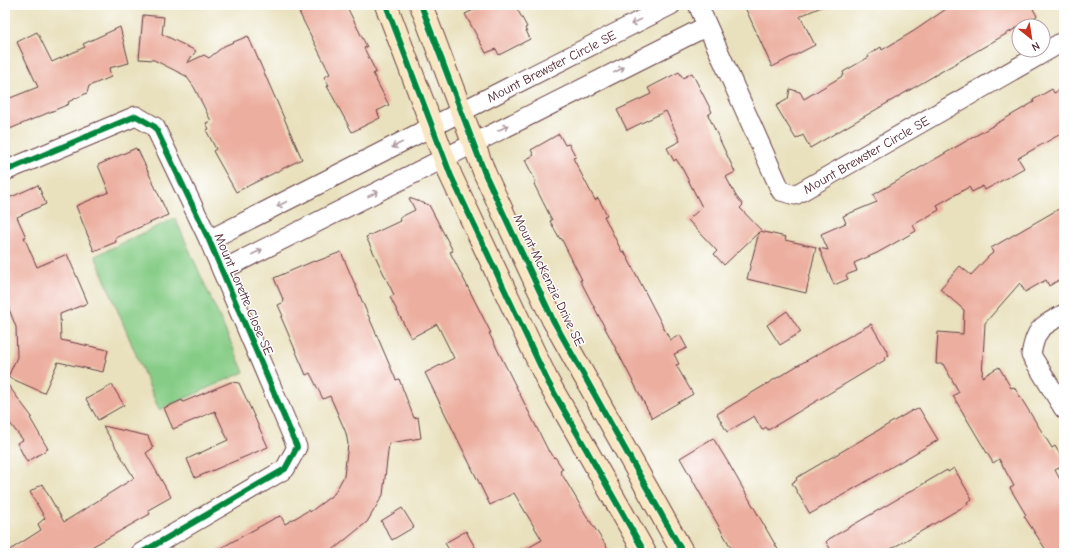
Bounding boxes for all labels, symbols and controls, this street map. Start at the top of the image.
north arrow [1011,18,1051,58]
one-way arrow [630,19,642,27]
street label: Mount Brewster Circle SE [484,27,618,105]
text: N [1029,39,1042,54]
one-way arrow [613,66,625,73]
street label: Mount Brewster Circle SE [800,112,932,196]
one-way arrow [497,124,509,131]
one-way arrow [392,142,404,149]
one-way arrow [367,190,379,197]
one-way arrow [276,201,288,208]
street label: Mount McKenzie Drive SE [511,212,588,348]
street label: Mount Lorette Close SE [212,231,277,357]
one-way arrow [251,248,263,255]

